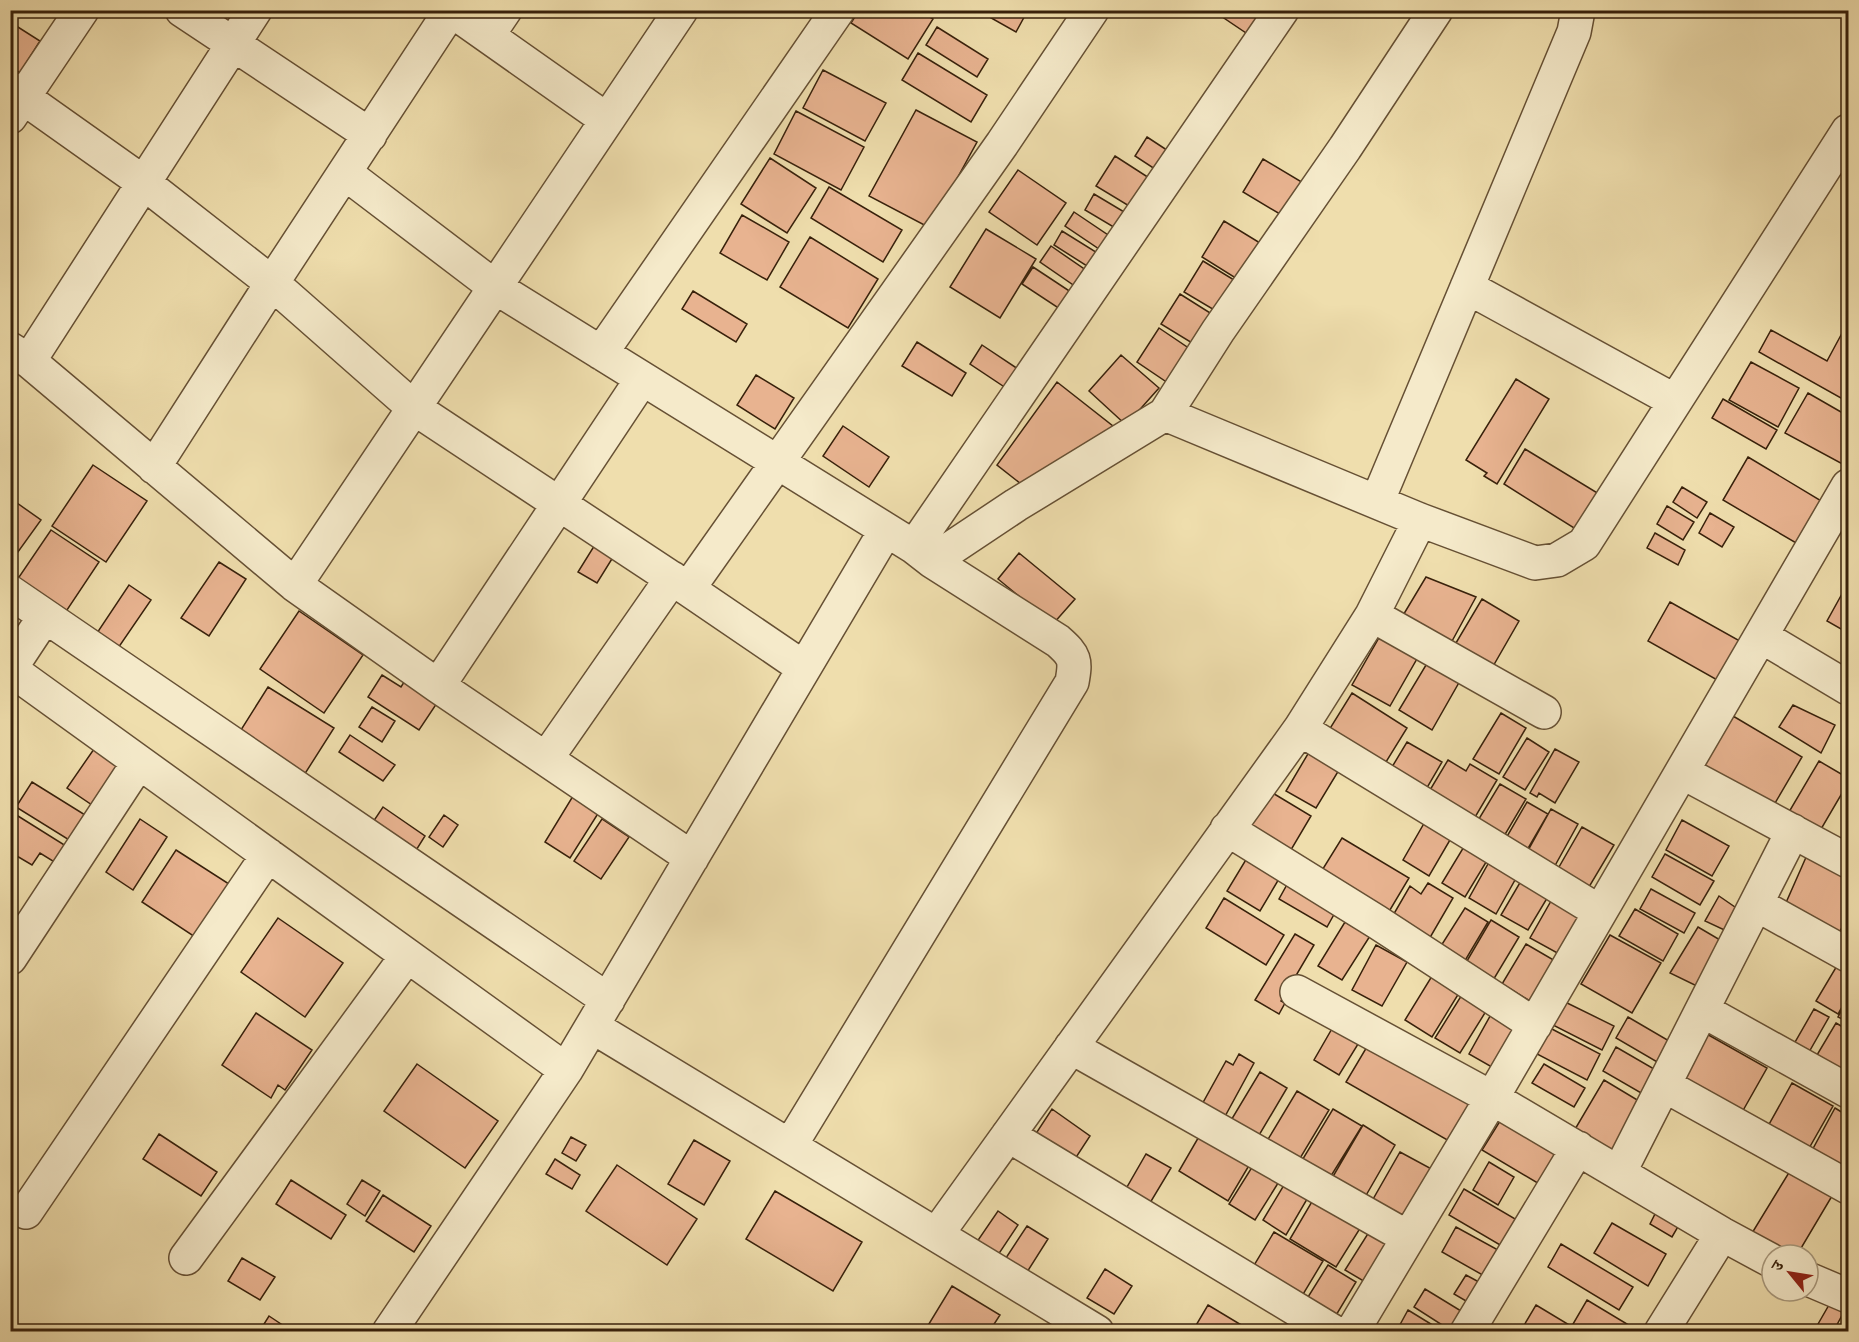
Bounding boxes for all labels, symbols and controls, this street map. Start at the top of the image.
north arrow [1760,1243,1820,1303]
text: उ [1767,1256,1789,1275]

